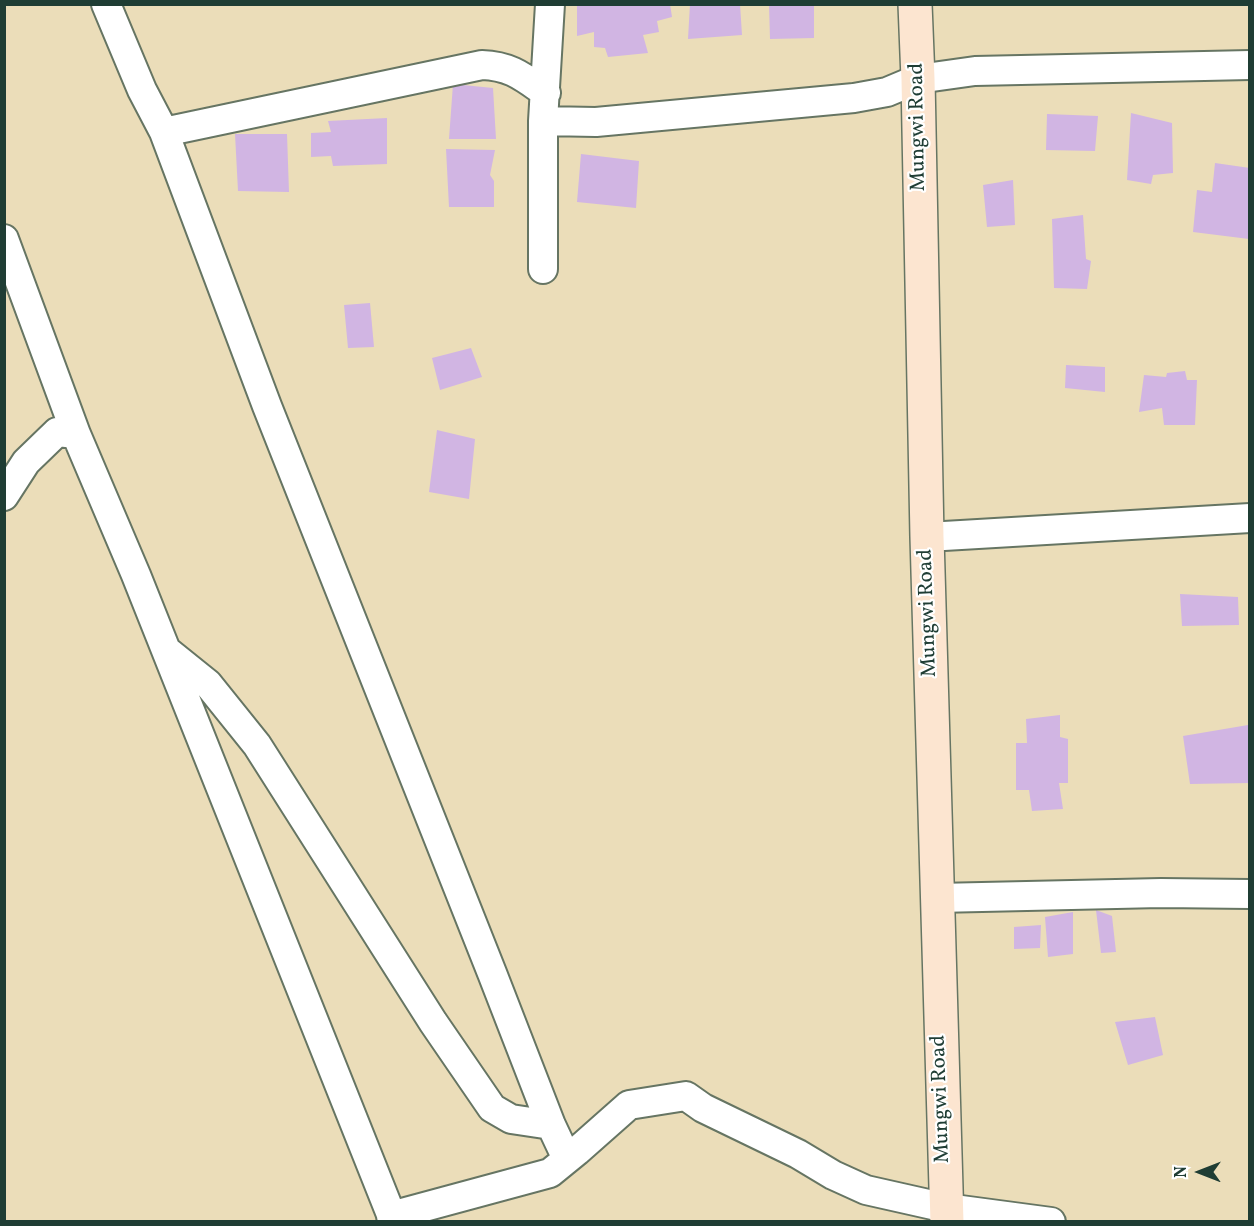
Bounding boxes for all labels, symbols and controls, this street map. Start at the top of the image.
street label: Mungwi Road [905,63,933,191]
street label: Mungwi Road [914,548,944,678]
street label: Mungwi Road [927,1034,957,1164]
north arrow [1170,1142,1230,1202]
text: N [1171,1166,1193,1178]

